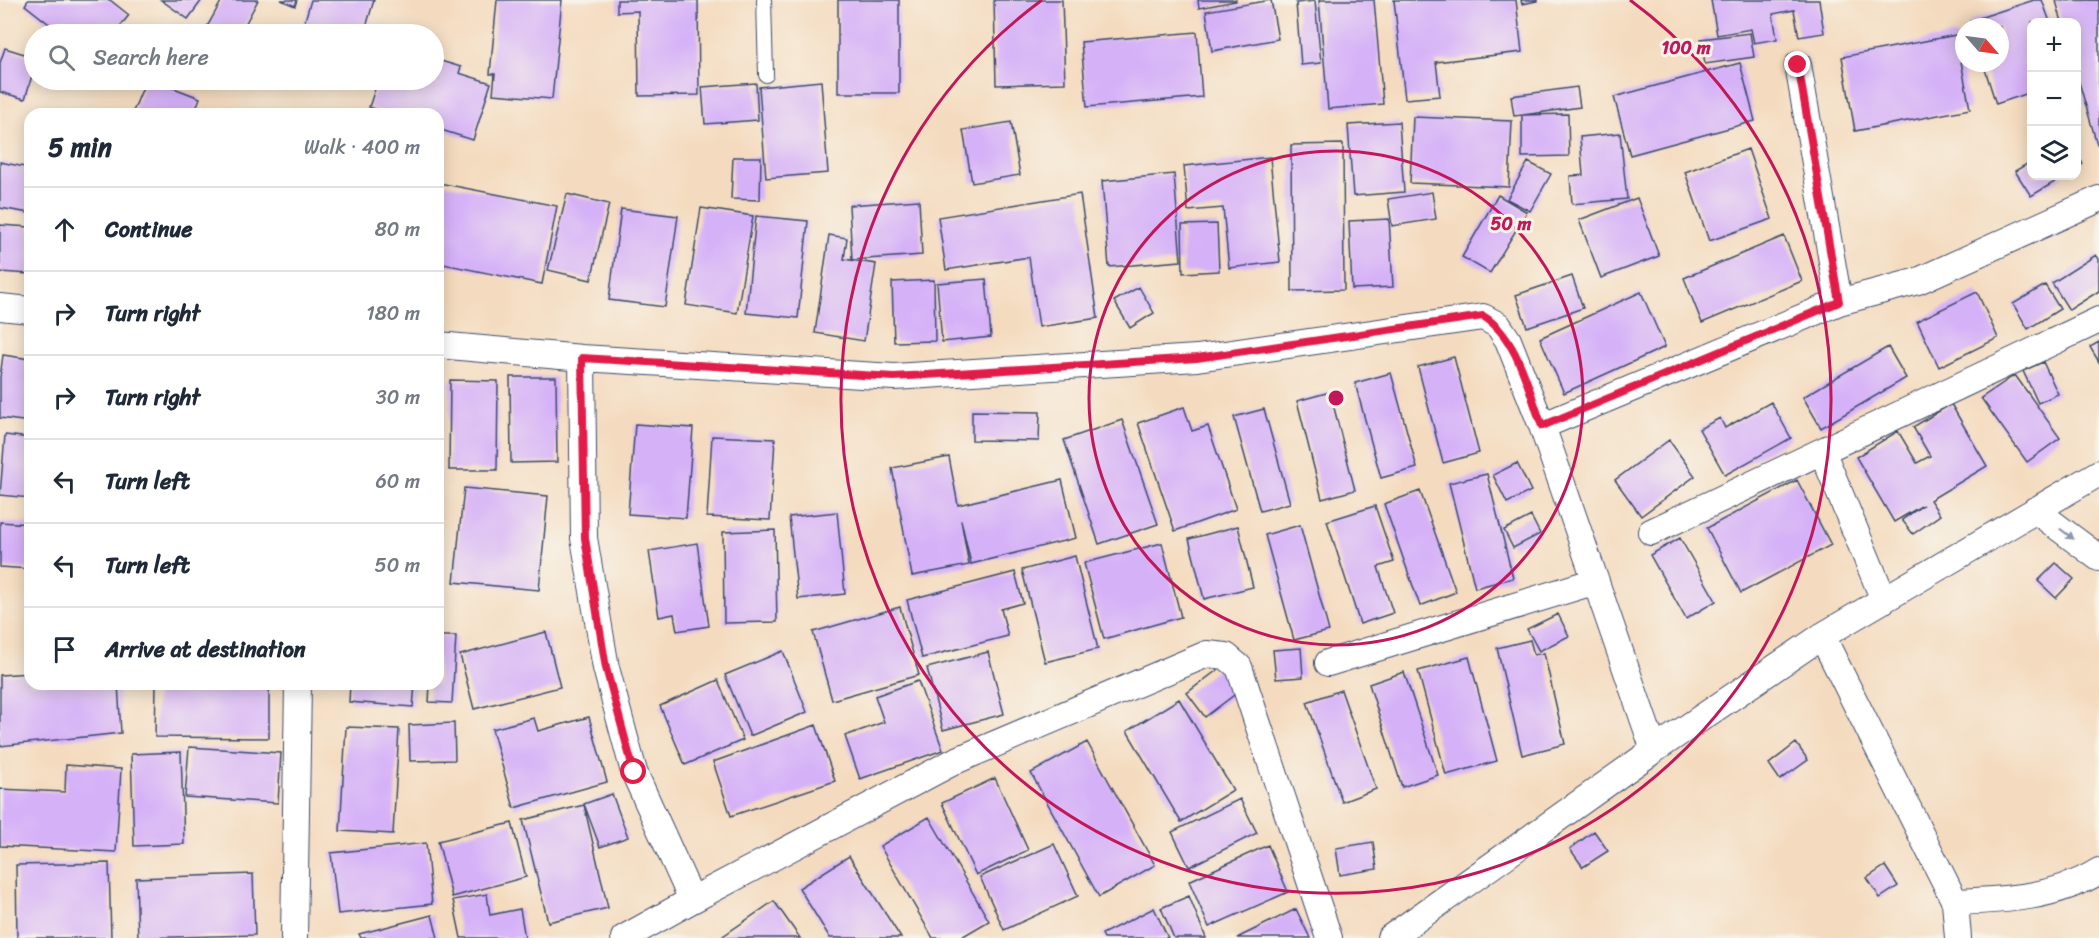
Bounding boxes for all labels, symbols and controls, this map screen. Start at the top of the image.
north arrow [1955,18,2009,72]
map controls [2027,18,2081,180]
button: + [2027,18,2081,72]
search box [24,24,444,90]
text: 100 m [1662,32,1711,64]
text: Search here [93,38,209,77]
icon: search [45,41,78,74]
route end [1784,51,1810,77]
button: − [2027,72,2081,126]
text: 5 min [48,124,112,170]
button: layers [2027,126,2081,180]
text: Walk · 400 m [304,130,420,165]
text: 50 m [1491,208,1532,240]
text: Continue [105,210,193,249]
text: 80 m [375,212,420,247]
icon: ahead [48,213,81,246]
text: Turn right [105,294,200,333]
text: 180 m [366,296,420,331]
icon: right [48,297,81,330]
text: Turn right [105,378,200,417]
text: 30 m [376,380,420,415]
icon: right [48,381,81,414]
centre of rings [1326,388,1346,408]
text: Turn left [105,462,190,501]
text: 60 m [375,464,420,499]
icon: left [48,465,81,498]
one-way arrow [2059,528,2075,541]
text: Turn left [105,546,190,585]
text: 50 m [375,548,420,583]
icon: left [48,549,81,582]
text: Arrive at destination [105,630,306,669]
icon: arrive [48,633,81,666]
route start [620,758,646,784]

